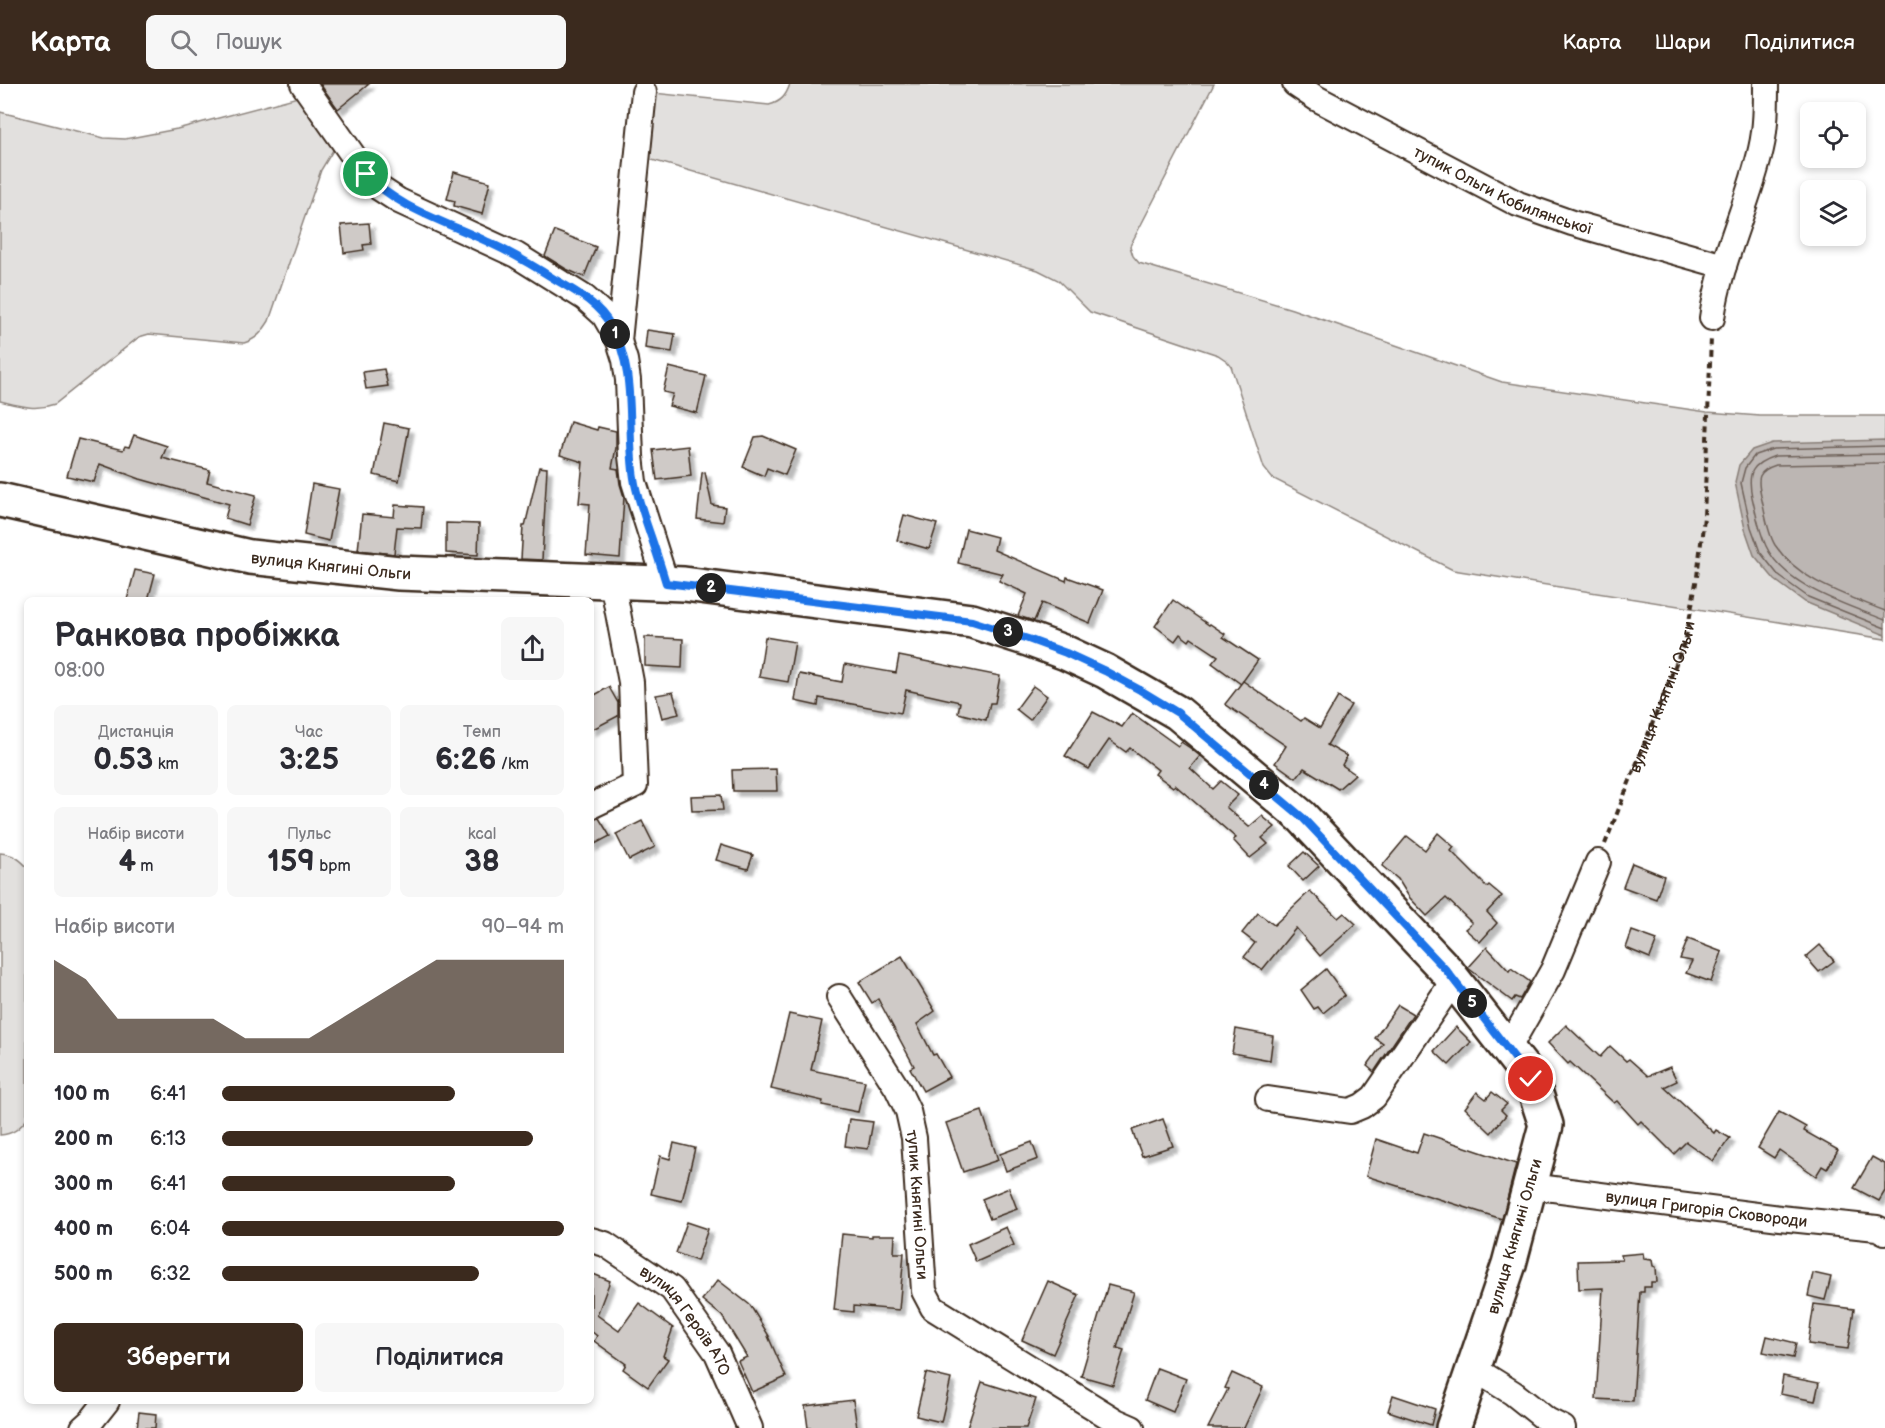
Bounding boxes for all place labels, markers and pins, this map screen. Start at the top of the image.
pin [340,148,391,199]
pin: 1 [600,319,630,349]
pin: 2 [696,573,726,603]
pin: 3 [993,617,1023,647]
pin: 4 [1249,770,1279,800]
pin: 5 [1457,988,1487,1018]
pin [1505,1053,1556,1104]

